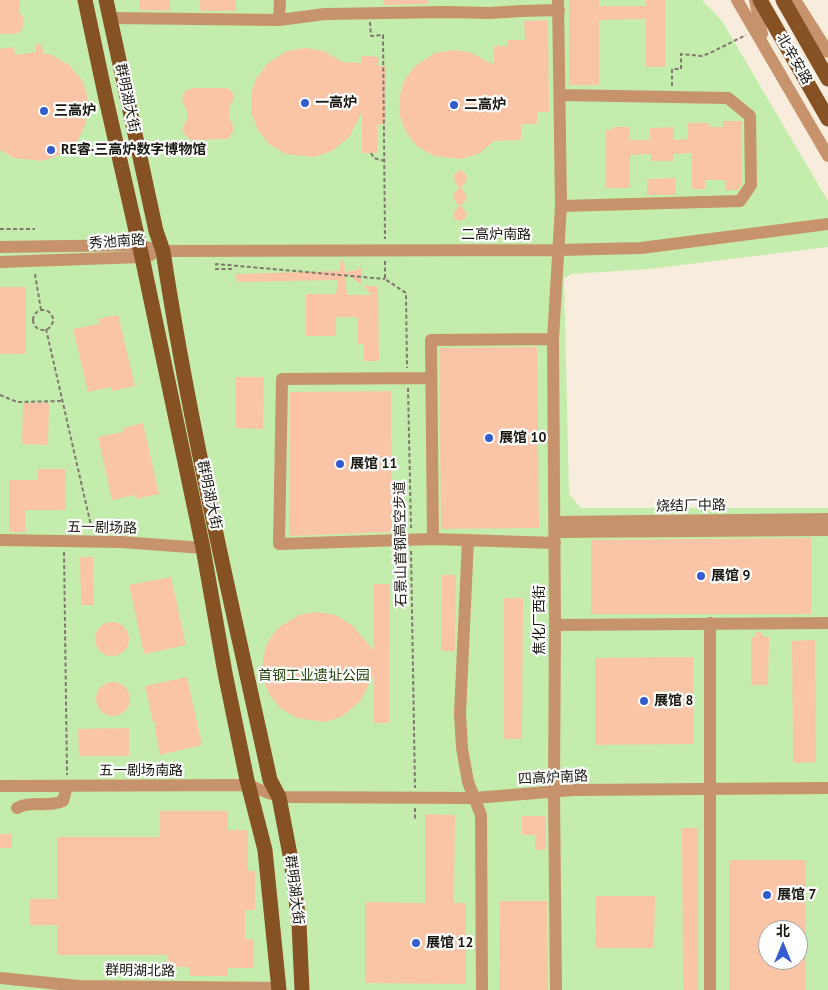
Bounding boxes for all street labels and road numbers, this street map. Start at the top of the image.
street label: 北辛安路 [773,31,815,87]
street label: 群明湖大街 [112,62,142,134]
street label: 二高炉南路 [461,227,531,243]
street label: 秀池南路 [88,232,146,252]
street label: 群明湖大街 [194,459,224,531]
street label: 石景山首钢高空步道 [392,481,410,607]
street label: 烧结厂中路 [656,497,726,515]
street label: 五一剧场路 [67,519,137,537]
street label: 焦化厂西街 [532,585,548,655]
street label: 五一剧场南路 [99,763,183,779]
street label: 四高炉南路 [518,768,588,788]
street label: 群明湖大街 [281,854,307,926]
street label: 群明湖北路 [105,962,175,980]

